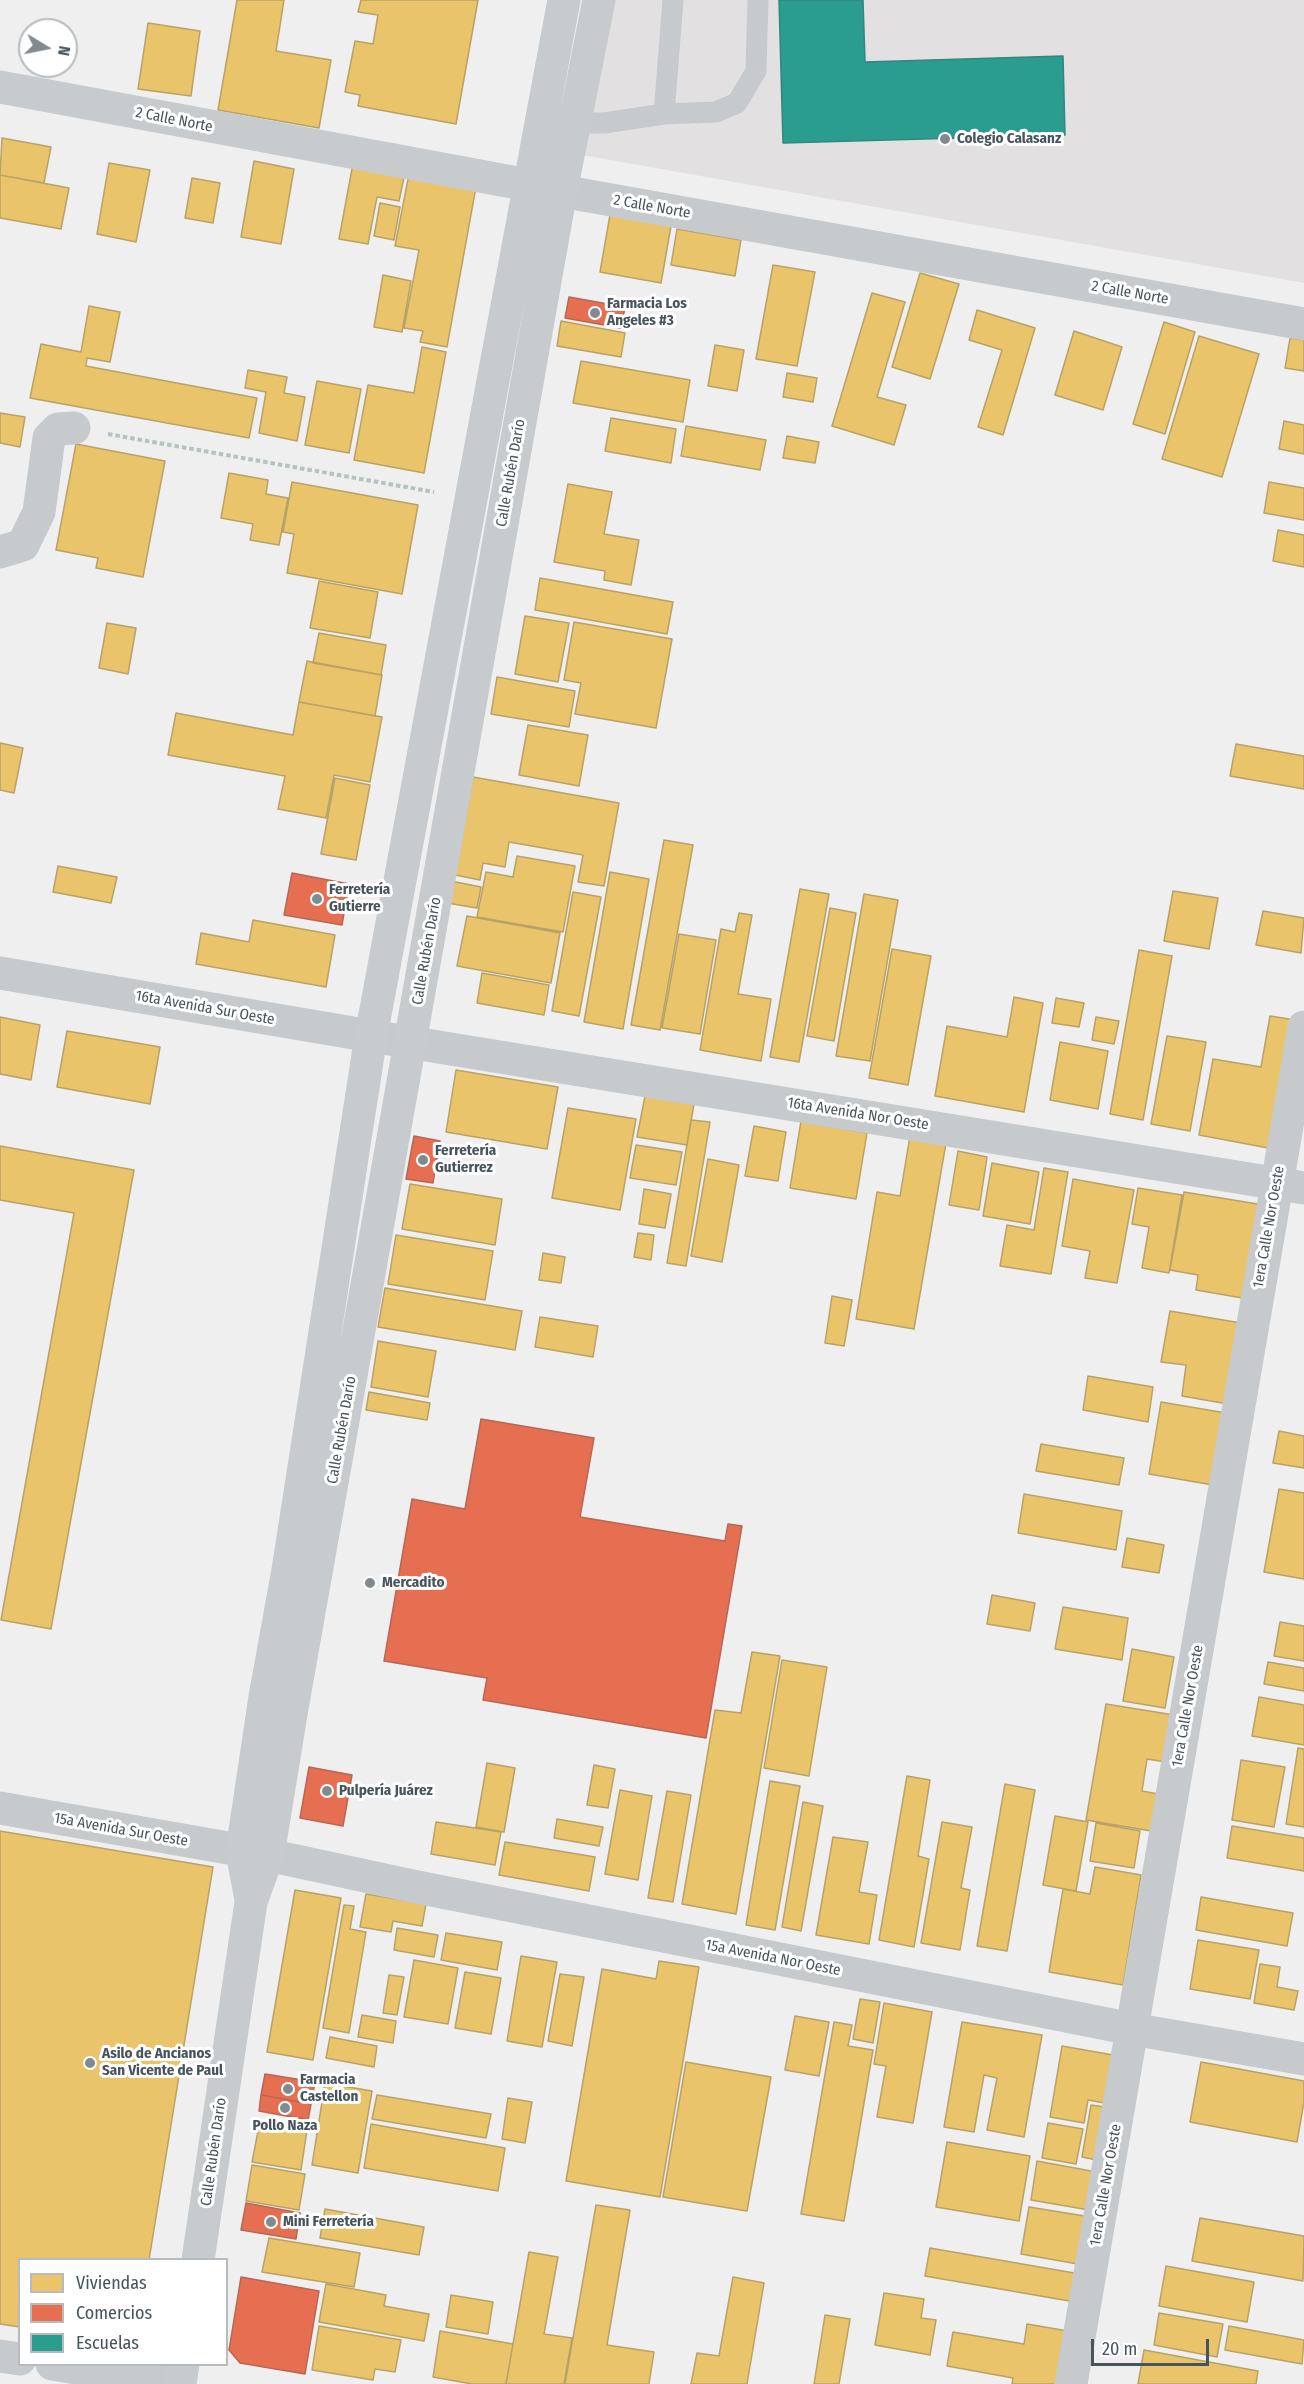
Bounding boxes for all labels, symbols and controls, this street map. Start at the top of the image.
north arrow [18,18,78,78]
text: N [54,44,74,57]
street label: 2 Calle Norte [134,104,214,136]
place label: Colegio Calasanz [957,130,1061,148]
marker: Colegio Calasanz [938,132,952,146]
street label: 2 Calle Norte [612,191,692,223]
street label: 2 Calle Norte [1090,277,1170,309]
place label: Farmacia Los Angeles #3 [607,295,687,330]
marker: Farmacia Los Angeles #3 [588,306,602,320]
street label: Calle Rubén Darío [493,418,529,528]
place label: Ferretería Gutierre [329,881,390,916]
marker: Ferretería Gutierre [310,892,324,906]
street label: Calle Rubén Darío [409,896,445,1006]
street label: 16ta Avenida Sur Oeste [134,987,276,1029]
street label: 16ta Avenida Nor Oeste [786,1094,930,1134]
place label: Ferretería Gutierrez [435,1142,496,1177]
marker: Ferretería Gutierrez [416,1153,430,1167]
street label: 1era Calle Nor Oeste [1249,1165,1289,1289]
street label: Calle Rubén Darío [324,1375,360,1485]
place label: Mercadito [382,1574,444,1592]
marker: Mercadito [363,1576,377,1590]
street label: 1era Calle Nor Oeste [1168,1644,1208,1768]
place label: Pulpería Juárez [339,1782,433,1800]
marker: Pulpería Juárez [320,1784,334,1798]
street label: 15a Avenida Sur Oeste [53,1809,189,1851]
street label: 15a Avenida Nor Oeste [704,1936,842,1980]
place label: Asilo de Ancianos San Vicente de Paul [102,2045,223,2080]
marker: Asilo de Ancianos San Vicente de Paul [83,2056,97,2070]
place label: Farmacia Castellon [300,2071,358,2106]
marker: Farmacia Castellon [281,2082,295,2096]
street label: Calle Rubén Darío [197,2097,231,2207]
marker: Pollo Naza [278,2101,292,2115]
place label: Pollo Naza [253,2117,317,2135]
street label: 1era Calle Nor Oeste [1086,2123,1126,2247]
place label: Mini Ferretería [283,2213,374,2231]
marker: Mini Ferretería [264,2215,278,2229]
legend [18,2258,228,2366]
text: Viviendas [76,2272,147,2294]
text: Comercios [76,2302,152,2324]
scale bar [1094,2327,1212,2365]
text: Escuelas [76,2332,139,2354]
text: 20 m [1102,2338,1137,2360]

